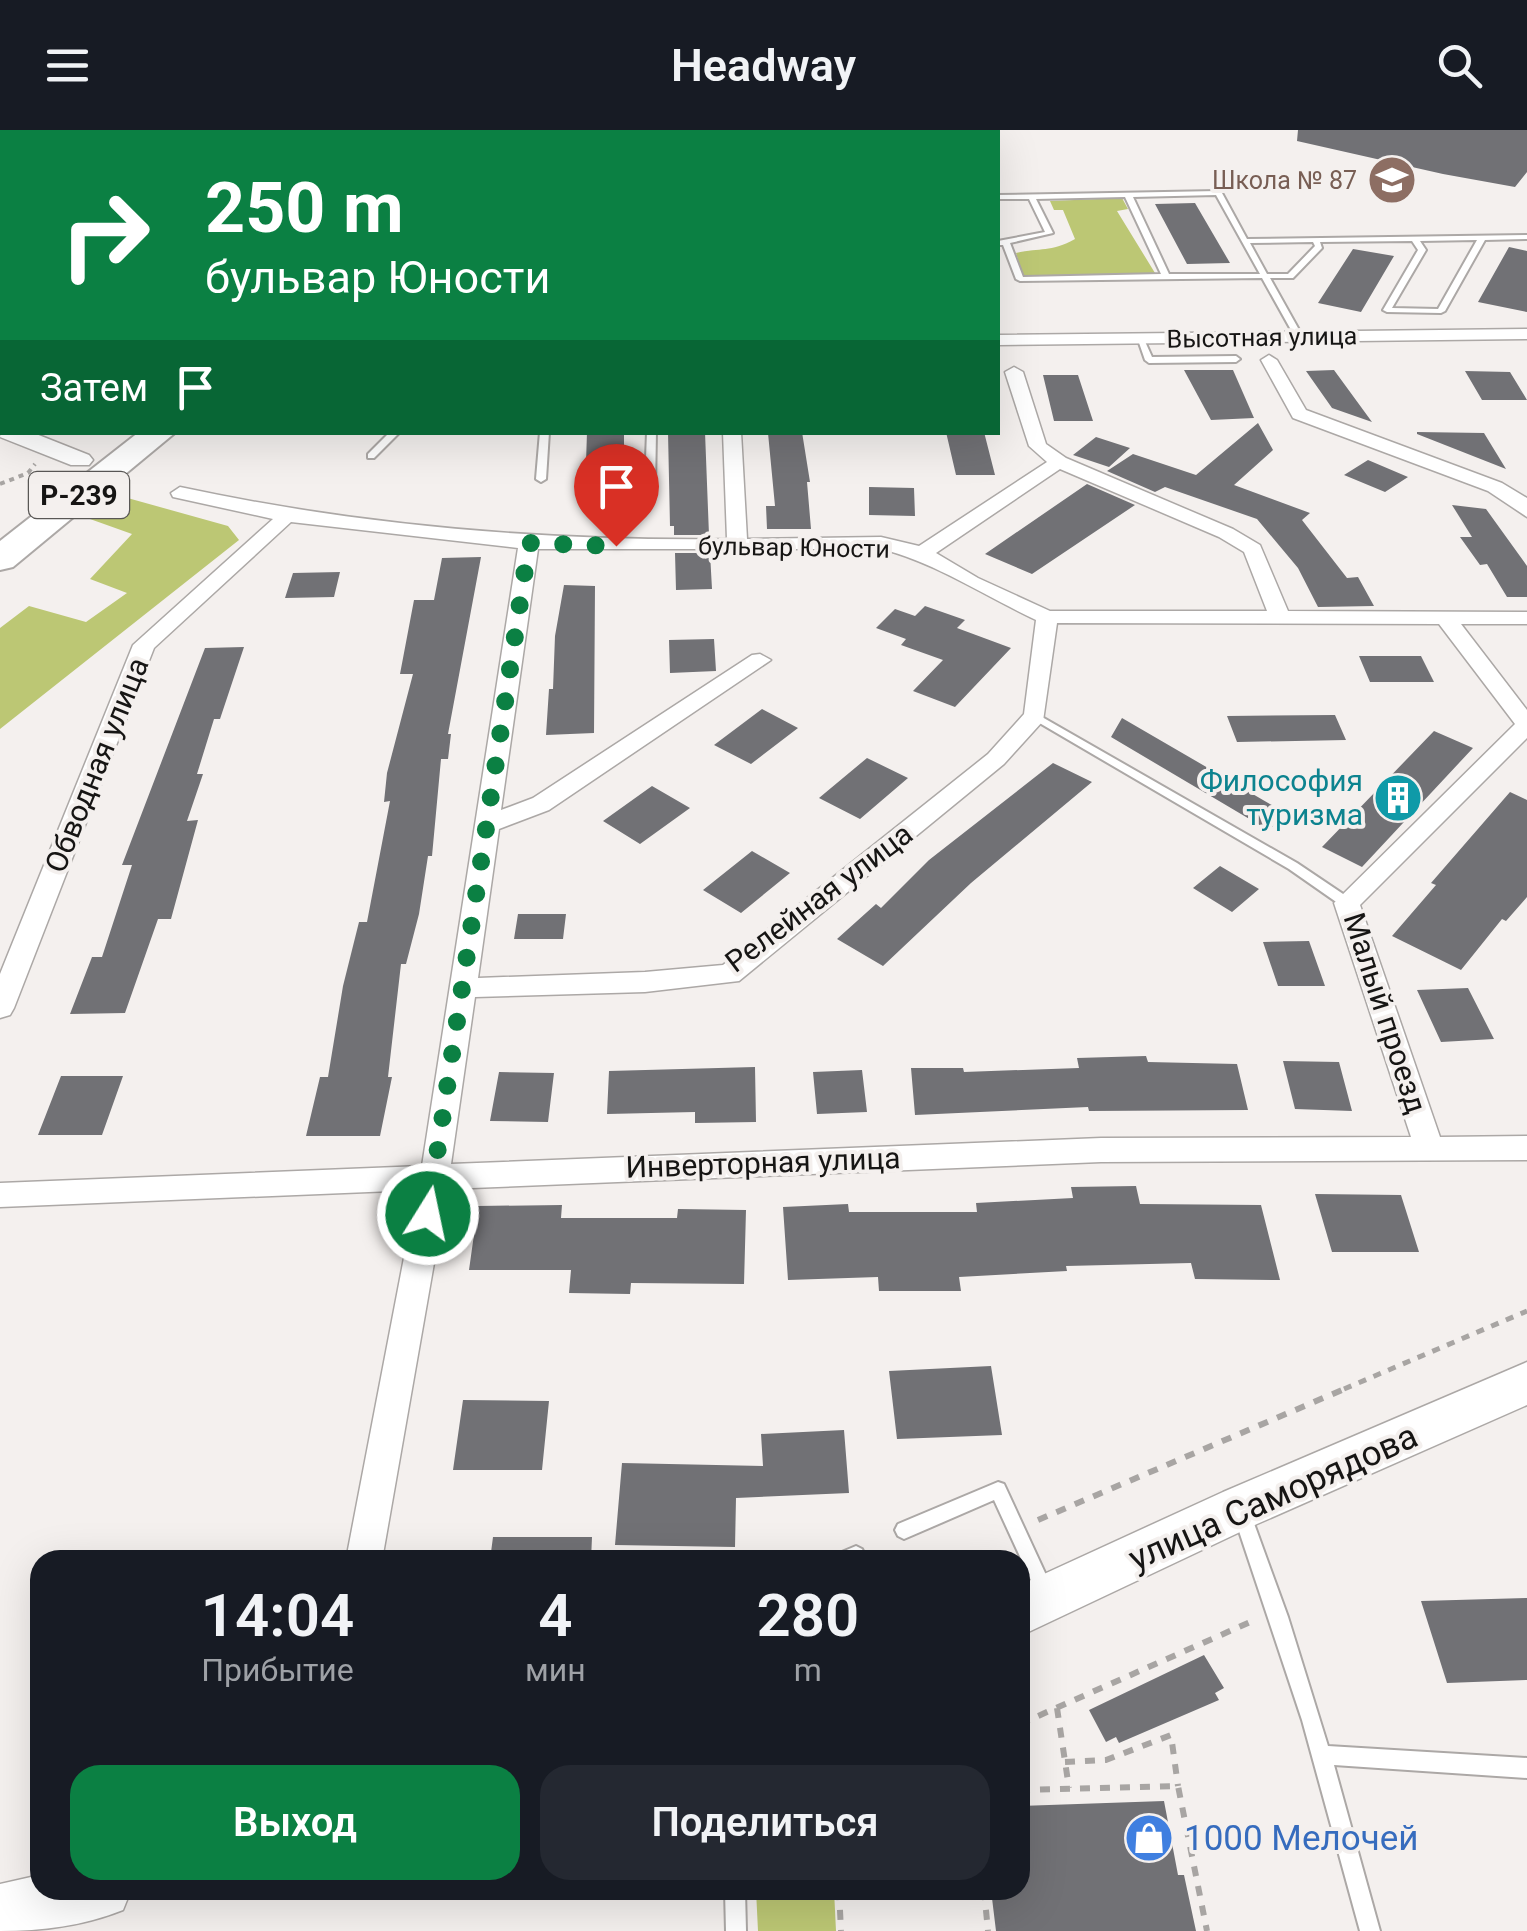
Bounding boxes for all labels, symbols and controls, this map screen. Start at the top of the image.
icon: menu [40,38,95,93]
icon: search [1432,38,1487,93]
text: Headway [671,39,856,92]
school or university icon: Школа № 87 [1366,154,1418,206]
place label: Школа № 87 [1212,166,1357,195]
text: 250 m [205,167,404,249]
icon: right [40,170,170,300]
text: бульвар Юности [205,251,550,304]
street label: Высотная улица [1166,321,1358,354]
icon: arrive [168,360,223,415]
text: Затем [40,366,148,410]
pin [574,444,659,547]
icon: arrive [589,459,644,514]
road number: Р-239 [29,472,129,518]
street label: бульвар Юности [698,531,890,564]
street label: Обводная улица [38,652,156,877]
place label: Философия туризма [1200,763,1363,832]
building icon: Философия туризма [1372,772,1424,824]
street label: Релейная улица [718,816,919,979]
street label: Малый проезд [1337,908,1434,1117]
street label: Инверторная улица [625,1140,901,1185]
position arrow [376,1162,480,1266]
street label: улица Саморядова [1123,1415,1424,1580]
text: 14:04 [201,1580,354,1651]
text: 4 [538,1580,572,1651]
text: 280 [756,1580,859,1651]
text: Прибытие [201,1651,354,1689]
text: мин [525,1651,586,1689]
text: m [794,1651,822,1689]
button: Выход [70,1765,520,1880]
button: Поделиться [540,1765,990,1880]
shop icon: 1000 Мелочей [1123,1812,1175,1864]
place label: 1000 Мелочей [1184,1818,1418,1859]

